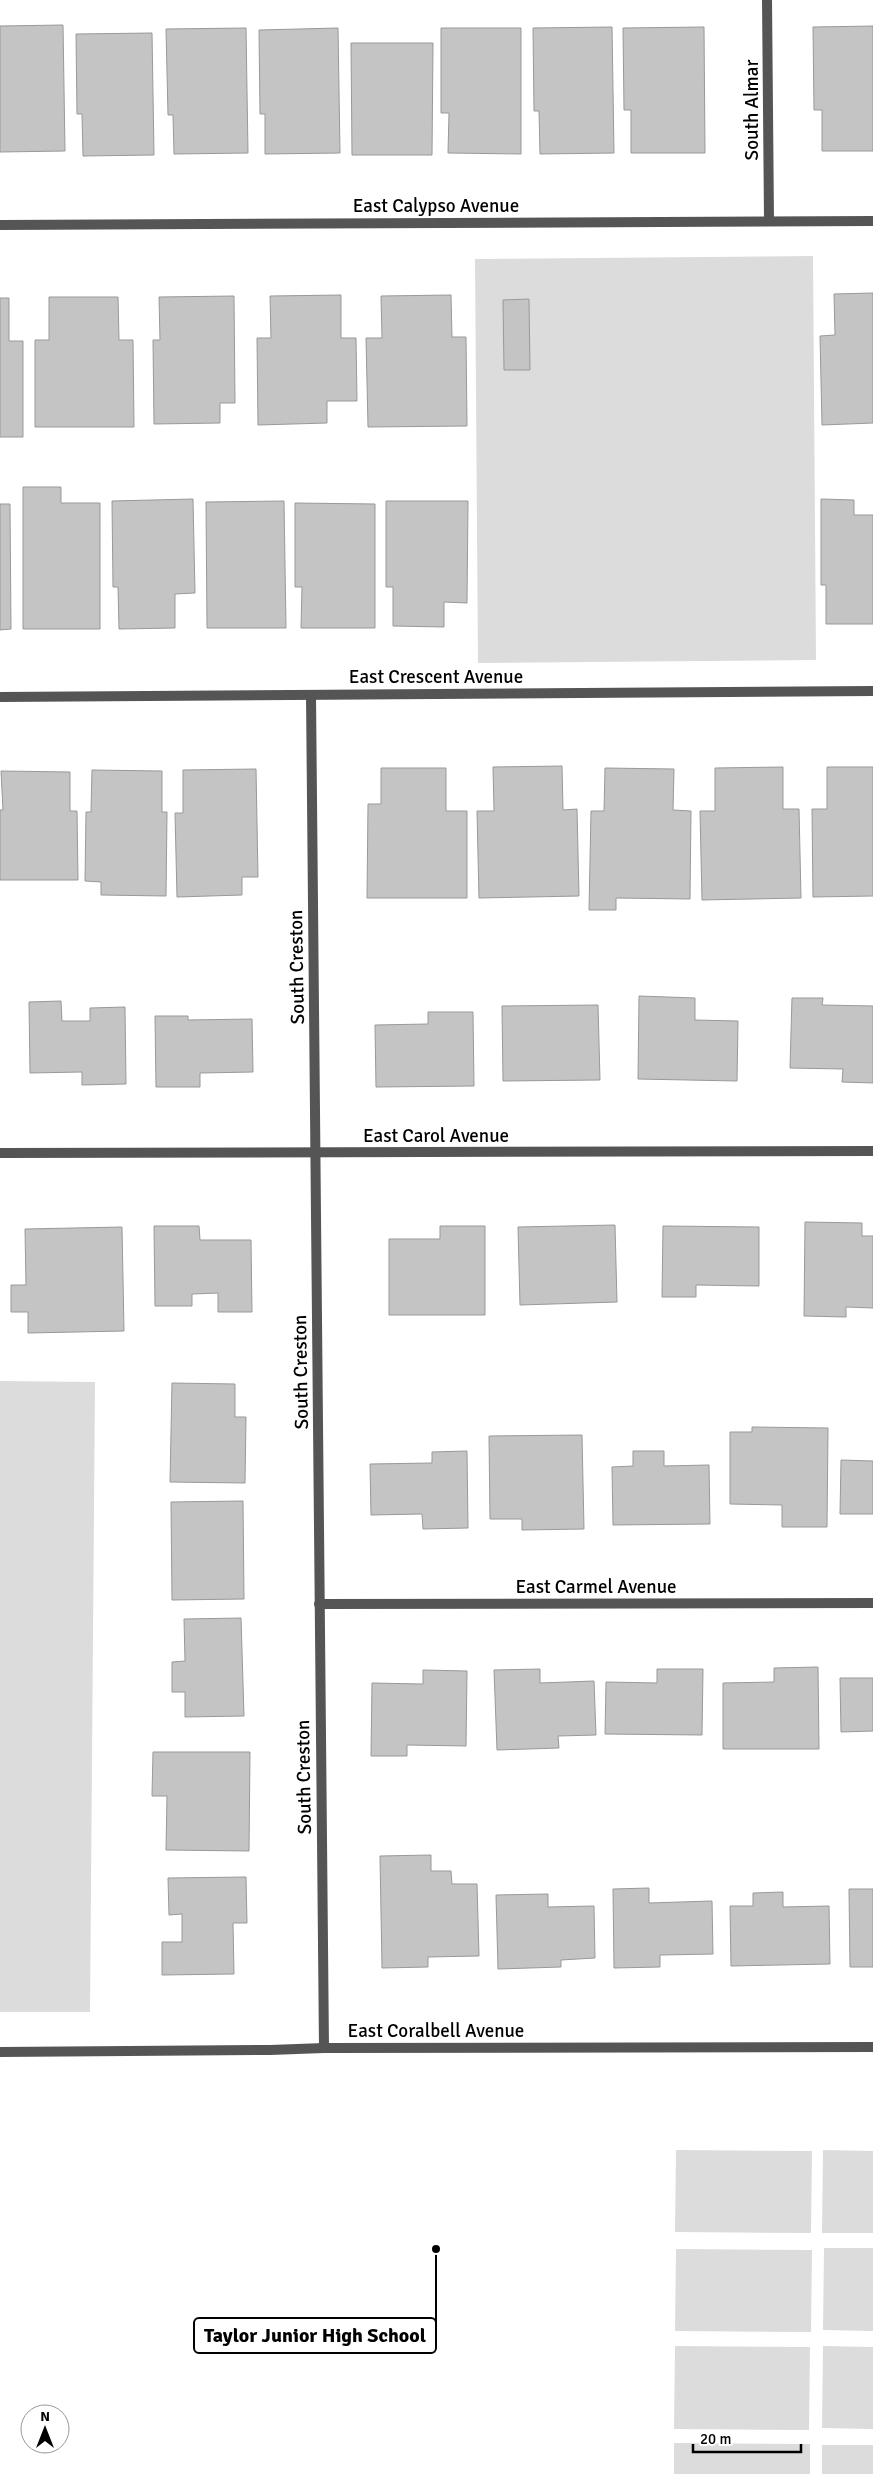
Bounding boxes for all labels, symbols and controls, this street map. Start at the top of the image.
street label: South Almar [740,60,764,160]
street label: East Calypso Avenue [353,194,519,218]
street label: East Crescent Avenue [349,665,523,689]
street label: South Creston [284,909,310,1025]
street label: East Carol Avenue [363,1124,509,1148]
street label: South Creston [288,1314,314,1430]
street label: East Carmel Avenue [515,1575,677,1599]
street label: South Creston [291,1719,317,1835]
street label: East Coralbell Avenue [348,2019,524,2043]
callout: Taylor Junior High School [194,2318,436,2353]
text: Taylor Junior High School [204,2323,426,2348]
north arrow [20,2404,70,2454]
text: N [40,2408,50,2425]
scale bar [693,2422,800,2454]
text: 20 m [700,2430,731,2448]

